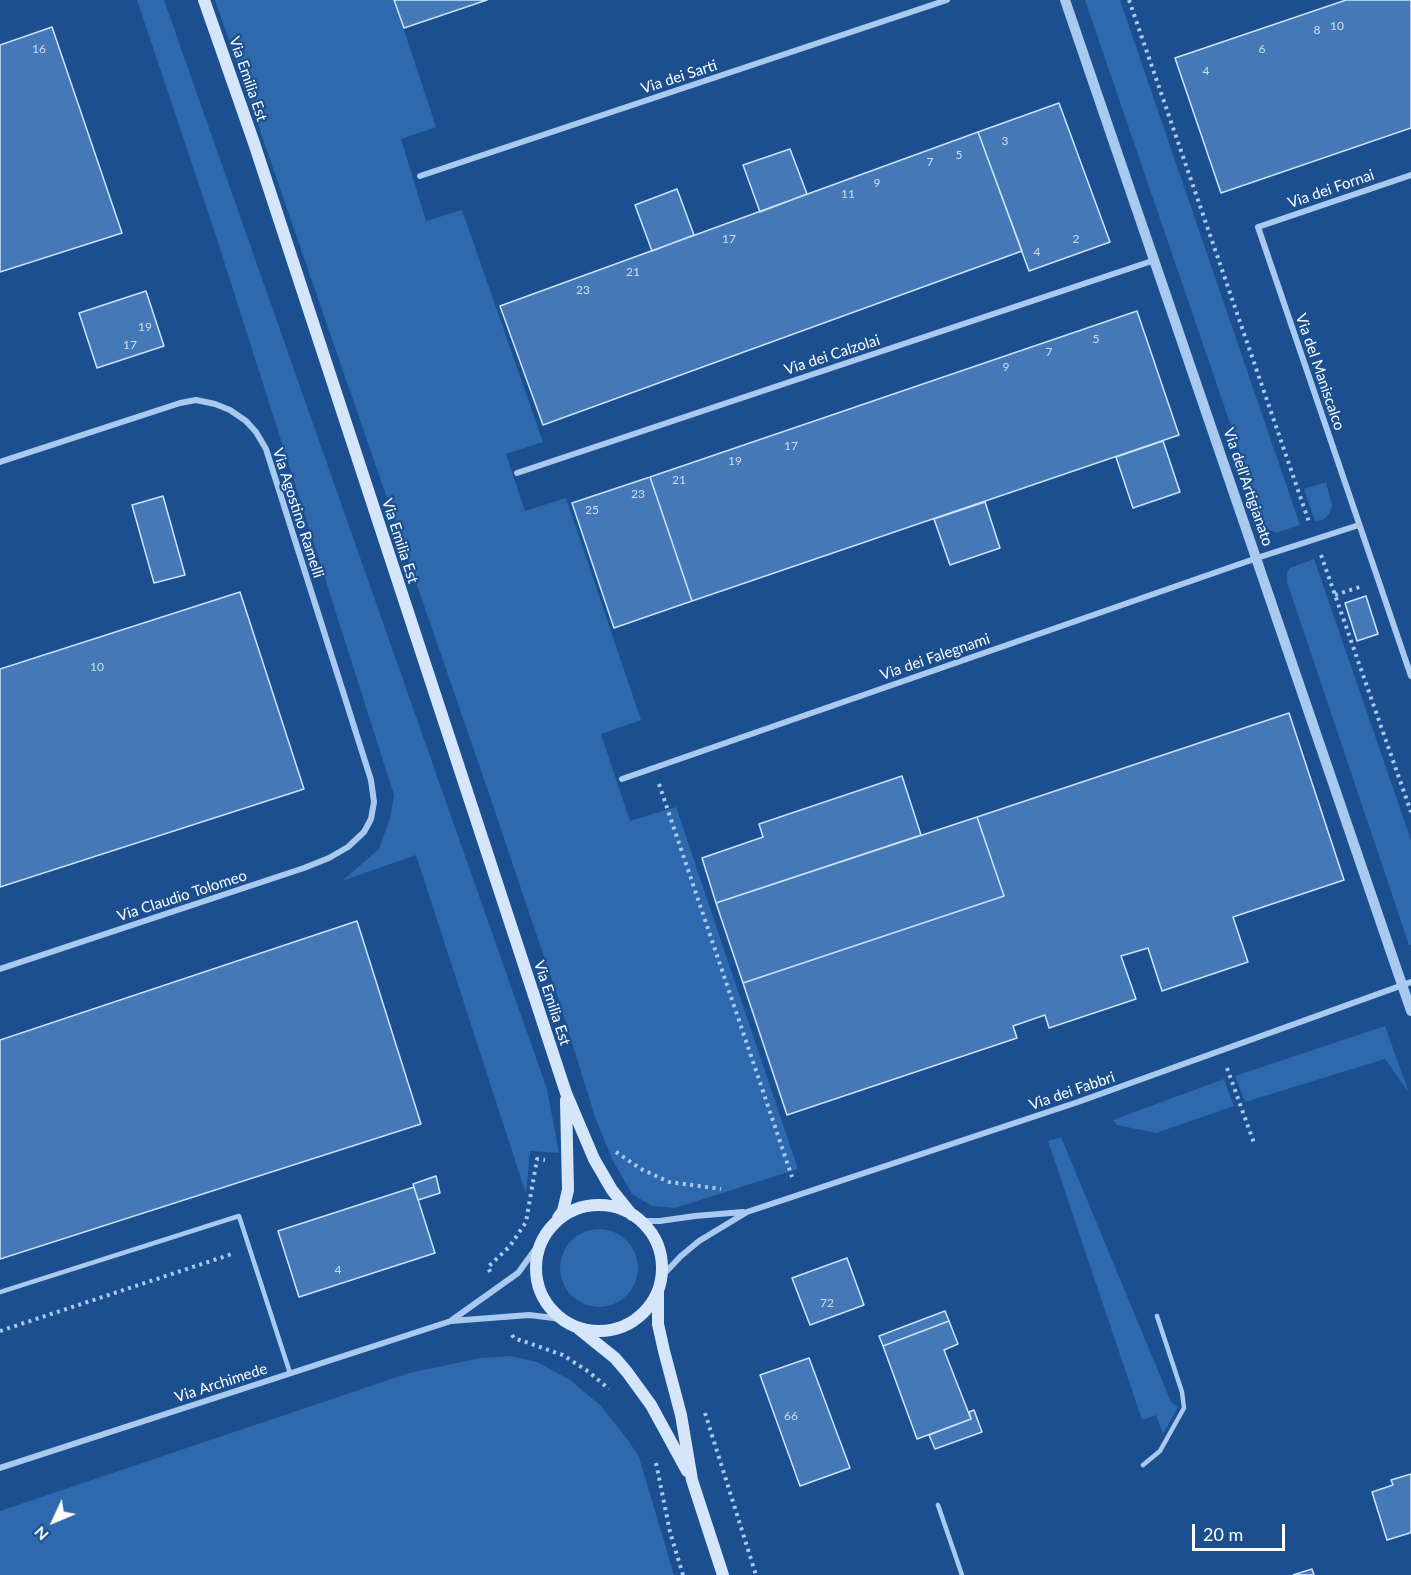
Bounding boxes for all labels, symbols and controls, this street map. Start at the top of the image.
house number: 10 [1330,19,1344,33]
house number: 8 [1314,23,1320,37]
street label: Via Emilia Est [225,34,271,124]
house number: 16 [32,42,46,56]
house number: 6 [1259,42,1265,56]
street label: Via dei Sarti [639,56,719,98]
house number: 4 [1203,64,1209,78]
house number: 3 [1002,134,1008,148]
house number: 5 [956,148,962,162]
house number: 7 [927,155,933,169]
street label: Via dei Fornai [1286,166,1376,212]
house number: 9 [874,176,880,190]
house number: 11 [841,187,855,201]
house number: 17 [722,232,736,246]
house number: 2 [1073,232,1079,246]
house number: 4 [1034,245,1040,259]
house number: 21 [626,265,640,279]
house number: 23 [576,283,590,297]
street label: Via del Maniscalco [1292,311,1348,433]
house number: 19 [138,320,152,334]
street label: Via dei Calzolai [782,331,882,379]
house number: 5 [1093,332,1099,346]
house number: 17 [123,338,137,352]
house number: 7 [1046,345,1052,359]
house number: 9 [1003,360,1009,374]
street label: Via dell'Artigianato [1219,425,1277,549]
house number: 17 [784,439,798,453]
street label: Via Agostino Ramelli [269,446,327,580]
house number: 19 [728,454,742,468]
house number: 21 [672,473,686,487]
house number: 23 [631,487,645,501]
street label: Via Emilia Est [378,496,422,586]
house number: 25 [585,503,599,517]
street label: Via dei Falegnami [878,630,992,684]
house number: 10 [90,660,104,674]
street label: Via Claudio Tolomeo [115,867,249,925]
street label: Via Emilia Est [530,958,574,1048]
street label: Via dei Fabbri [1027,1068,1117,1114]
house number: 4 [335,1263,341,1277]
house number: 72 [820,1296,834,1310]
street label: Via Archimede [173,1360,269,1406]
house number: 66 [784,1409,798,1423]
north arrow [24,1491,84,1551]
scale bar [1195,1512,1288,1550]
text: N [30,1523,52,1545]
text: 20 m [1203,1523,1243,1545]

